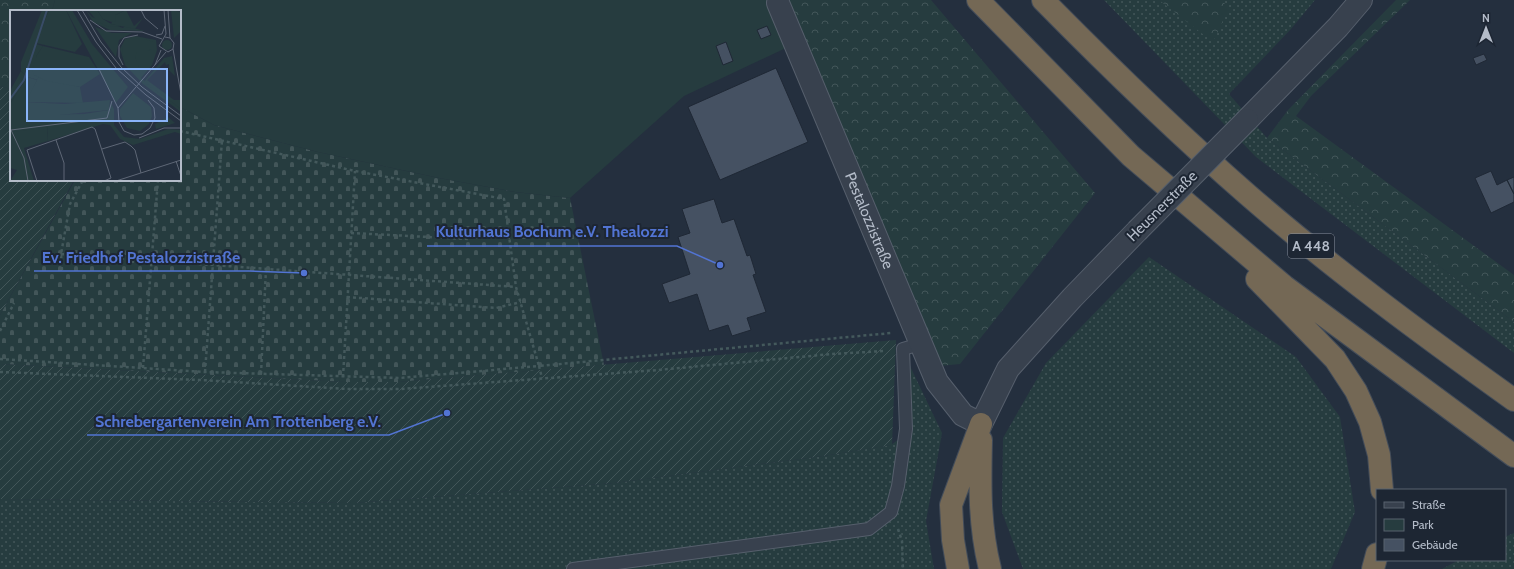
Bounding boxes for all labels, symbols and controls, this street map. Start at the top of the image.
north arrow [1466,8,1506,48]
inset map [10,10,181,181]
text: N [1482,11,1490,25]
street label: Heusnerstraße [1123,167,1201,245]
street label: Pestalozzistraße [841,170,898,272]
callout: Kulturhaus Bochum e.V. Thealozzi [427,218,677,246]
text: Kulturhaus Bochum e.V. Thealozzi [435,222,669,241]
road number: A 448 [1288,234,1334,258]
callout: Ev. Friedhof Pestalozzistraße [34,243,249,271]
text: Ev. Friedhof Pestalozzistraße [42,248,240,267]
callout: Schrebergartenverein Am Trottenberg e.V. [87,407,389,435]
text: Schrebergartenverein Am Trottenberg e.V. [95,412,381,431]
legend [1376,489,1506,561]
text: Straße [1412,497,1445,512]
text: Park [1412,517,1434,532]
text: Gebäude [1412,537,1458,552]

